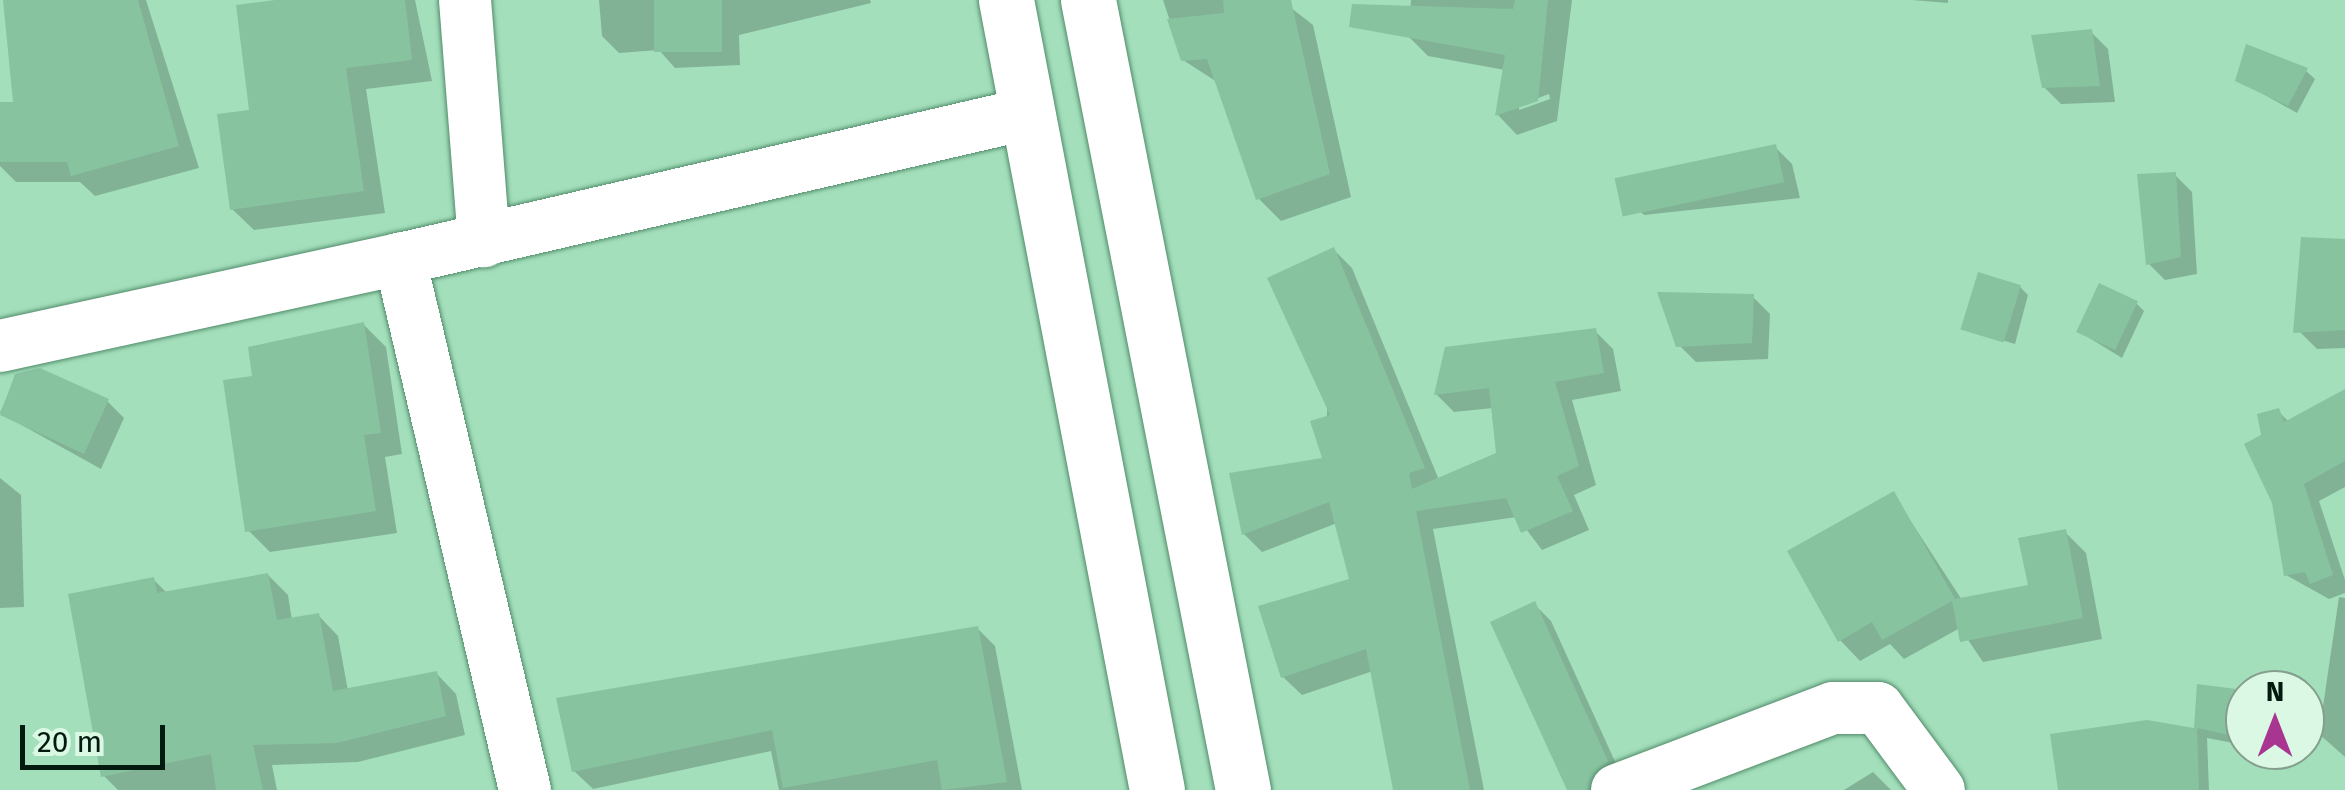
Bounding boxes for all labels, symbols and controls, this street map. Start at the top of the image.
north arrow [2225,670,2325,770]
text: N [2266,675,2284,708]
scale bar [25,705,170,767]
text: 20 m [37,724,102,760]

